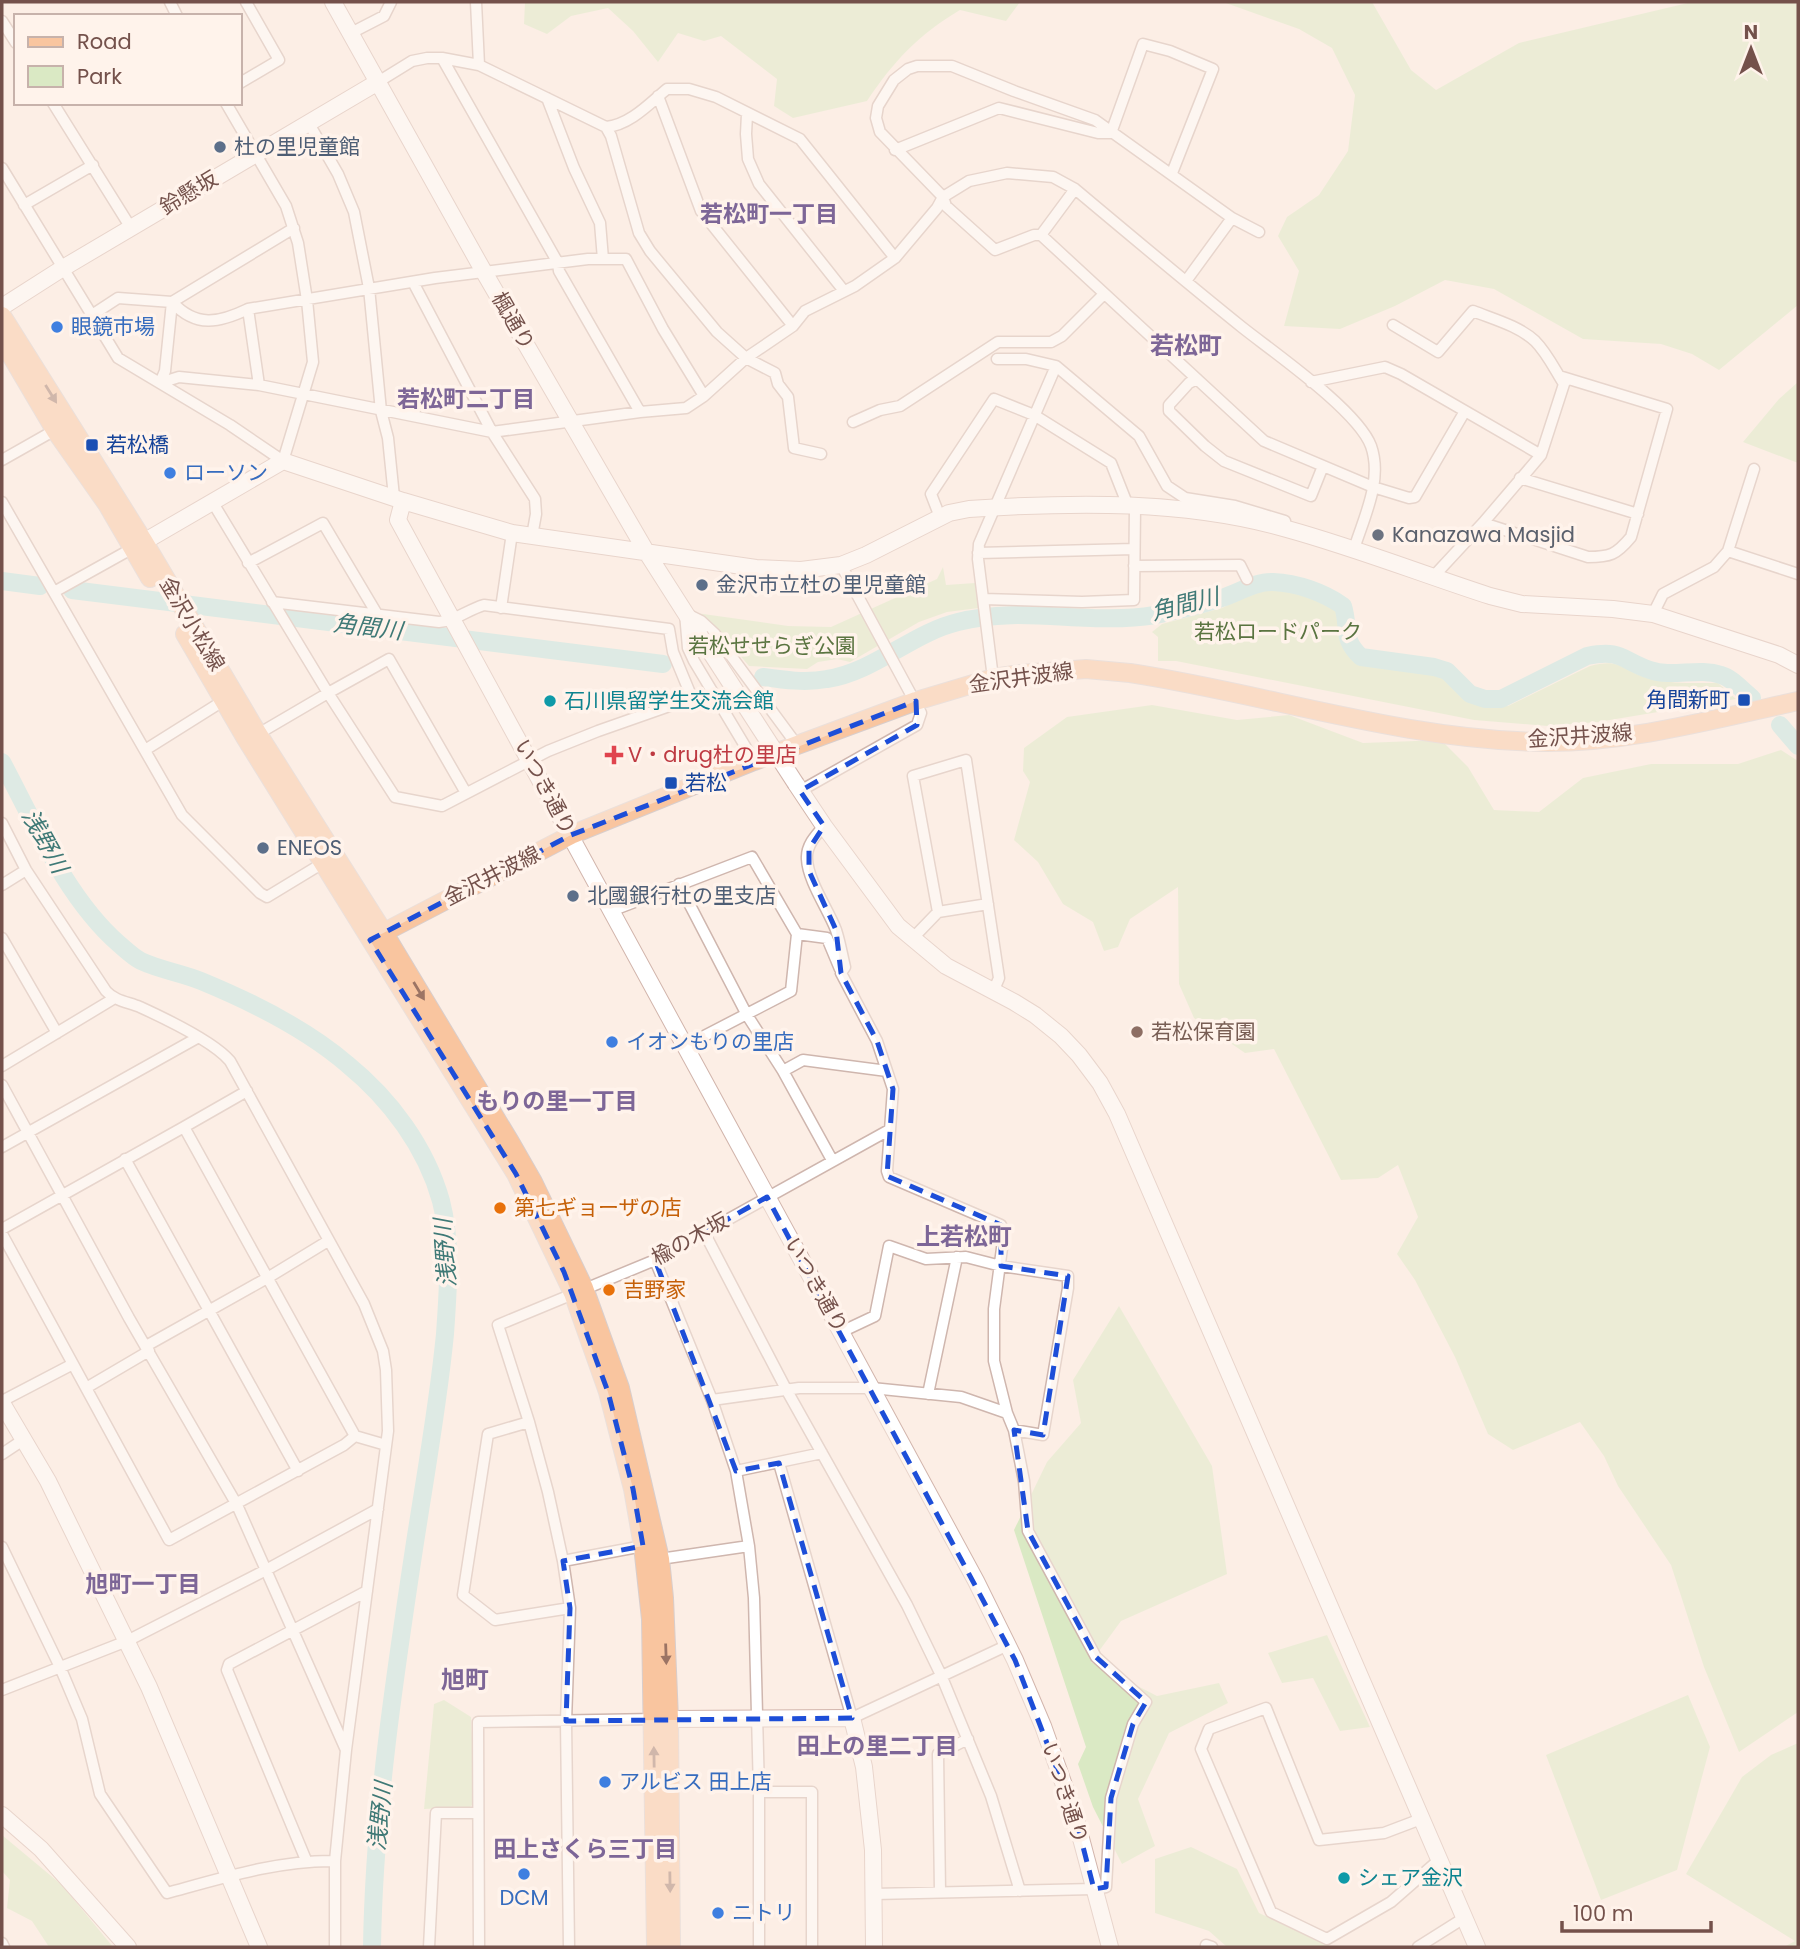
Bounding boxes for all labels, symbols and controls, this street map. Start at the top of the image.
legend [14,14,242,105]
north arrow [1716,14,1786,84]
text: N [1744,19,1758,46]
text: Road [77,27,132,56]
text: Park [77,62,122,91]
place label: 杜の里児童館 [234,132,360,161]
marker: 杜の里児童館 [212,139,228,155]
street label: 鈴懸坂 [154,164,223,221]
district label: 若松町一丁目 [700,198,838,230]
street label: 楓通り [485,286,542,355]
place label: 眼鏡市場 [71,312,155,341]
marker: 眼鏡市場 [49,319,65,335]
district label: 若松町 [1150,329,1222,362]
district label: 若松町二丁目 [397,383,535,415]
one-way arrow [45,385,58,404]
place label: 若松橋 [106,430,169,459]
marker: 若松橋 [84,437,100,453]
place label: ローソン [184,458,268,487]
marker: ローソン [162,465,178,481]
place label: Kanazawa Masjid [1392,520,1575,549]
marker: Kanazawa Masjid [1370,527,1386,543]
place label: 金沢市立杜の里児童館 [716,570,926,599]
street label: 金沢小松線 [153,571,232,676]
marker: 金沢市立杜の里児童館 [694,577,710,593]
water label: 角間川 [1148,579,1225,628]
water label: 角間川 [332,607,407,647]
park label: 若松ロードパーク [1194,617,1362,646]
park label: 若松せせらぎ公園 [688,631,856,660]
street label: 金沢井波線 [967,656,1075,699]
place label: 角間新町 [1646,685,1730,714]
place label: 石川県留学生交流会館 [564,686,774,715]
marker: 角間新町 [1736,692,1752,708]
marker: 石川県留学生交流会館 [542,693,558,709]
street label: 金沢井波線 [1527,717,1633,754]
street label: いつき通り [508,734,583,840]
place label: V・drug杜の里店 [628,740,797,769]
marker: V・drug杜の里店 [606,747,622,763]
place label: 若松 [685,768,727,797]
marker: 若松 [663,775,679,791]
water label: 浅野川 [14,803,77,882]
place label: ENEOS [277,833,342,862]
street label: 金沢井波線 [438,839,545,912]
marker: ENEOS [255,840,271,856]
place label: 北國銀行杜の里支店 [587,881,776,910]
marker: 北國銀行杜の里支店 [565,888,581,904]
one-way arrow [413,982,425,1001]
place label: 若松保育園 [1151,1017,1256,1046]
marker: 若松保育園 [1129,1024,1145,1040]
place label: イオンもりの里店 [626,1027,794,1056]
marker: イオンもりの里店 [604,1034,620,1050]
district label: もりの里一丁目 [477,1085,638,1117]
place label: 第七ギョーザの店 [514,1193,682,1222]
marker: 第七ギョーザの店 [492,1200,508,1216]
street label: 楡の木坂 [646,1206,734,1272]
water label: 浅野川 [426,1214,463,1289]
district label: 上若松町 [916,1220,1012,1253]
street label: いつき通り [778,1232,855,1338]
place label: 吉野家 [623,1275,686,1304]
marker: 吉野家 [601,1282,617,1298]
district label: 旭町一丁目 [86,1568,201,1600]
one-way arrow [661,1643,672,1665]
district label: 旭町 [441,1663,489,1696]
district label: 田上の里二丁目 [797,1730,958,1762]
street label: いつき通り [1035,1738,1095,1847]
one-way arrow [648,1745,659,1767]
place label: アルビス 田上店 [619,1767,771,1796]
marker: アルビス 田上店 [597,1774,613,1790]
water label: 浅野川 [360,1777,400,1852]
district label: 田上さくら三丁目 [493,1833,677,1865]
place label: シェア金沢 [1358,1863,1463,1892]
marker: DCM [516,1866,532,1882]
marker: シェア金沢 [1336,1870,1352,1886]
one-way arrow [664,1871,676,1893]
place label: DCM [499,1883,549,1912]
scale bar [1562,1890,1711,1934]
place label: ニトリ [732,1898,795,1927]
text: 100 m [1573,1899,1633,1928]
marker: ニトリ [710,1905,726,1921]

